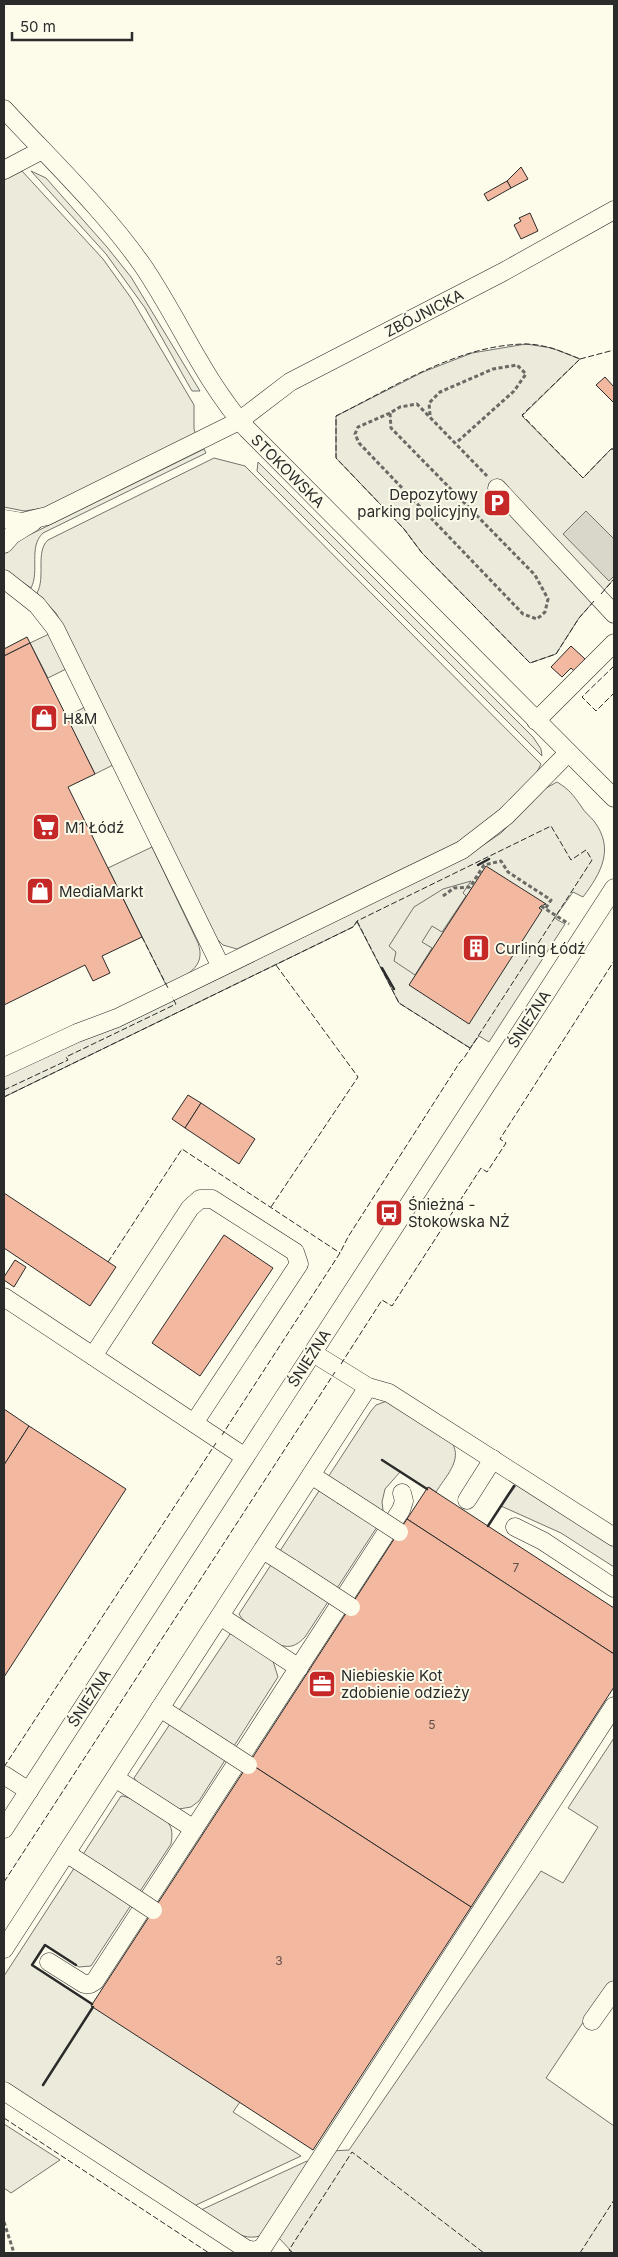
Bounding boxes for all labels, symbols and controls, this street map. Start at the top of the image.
scale bar [12,10,132,42]
text: 50 m [20,17,56,36]
street label: ZBÓJNICKA [381,285,467,341]
street label: STOKOWSKA [247,430,329,512]
place label: Depozytowy parking policyjny [357,485,479,521]
parking icon: Depozytowy parking policyjny [482,488,512,518]
shop icon: H&M [29,703,59,733]
place label: H&M [63,709,97,728]
supermarket icon: M1 Łódź [31,812,61,842]
place label: M1 Łódź [65,818,124,837]
shop icon: MediaMarkt [25,876,55,906]
place label: MediaMarkt [59,882,144,901]
building icon: Curling Łódź [461,933,491,963]
place label: Curling Łódź [495,939,586,958]
street label: ŚNIEŻNA [503,987,555,1051]
place label: Śnieżna - Stokowska NŻ [408,1195,510,1231]
bus stop icon: Śnieżna - Stokowska NŻ [374,1198,404,1228]
street label: ŚNIEŻNA [283,1326,335,1390]
house number: 7 [513,1560,520,1575]
street label: ŚNIEŻNA [63,1666,115,1730]
place label: Niebieskie Kot zdobienie odzieży [341,1666,470,1702]
office icon: Niebieskie Kot zdobienie odzieży [307,1669,337,1699]
house number: 5 [428,1717,436,1732]
house number: 3 [275,1953,283,1968]

